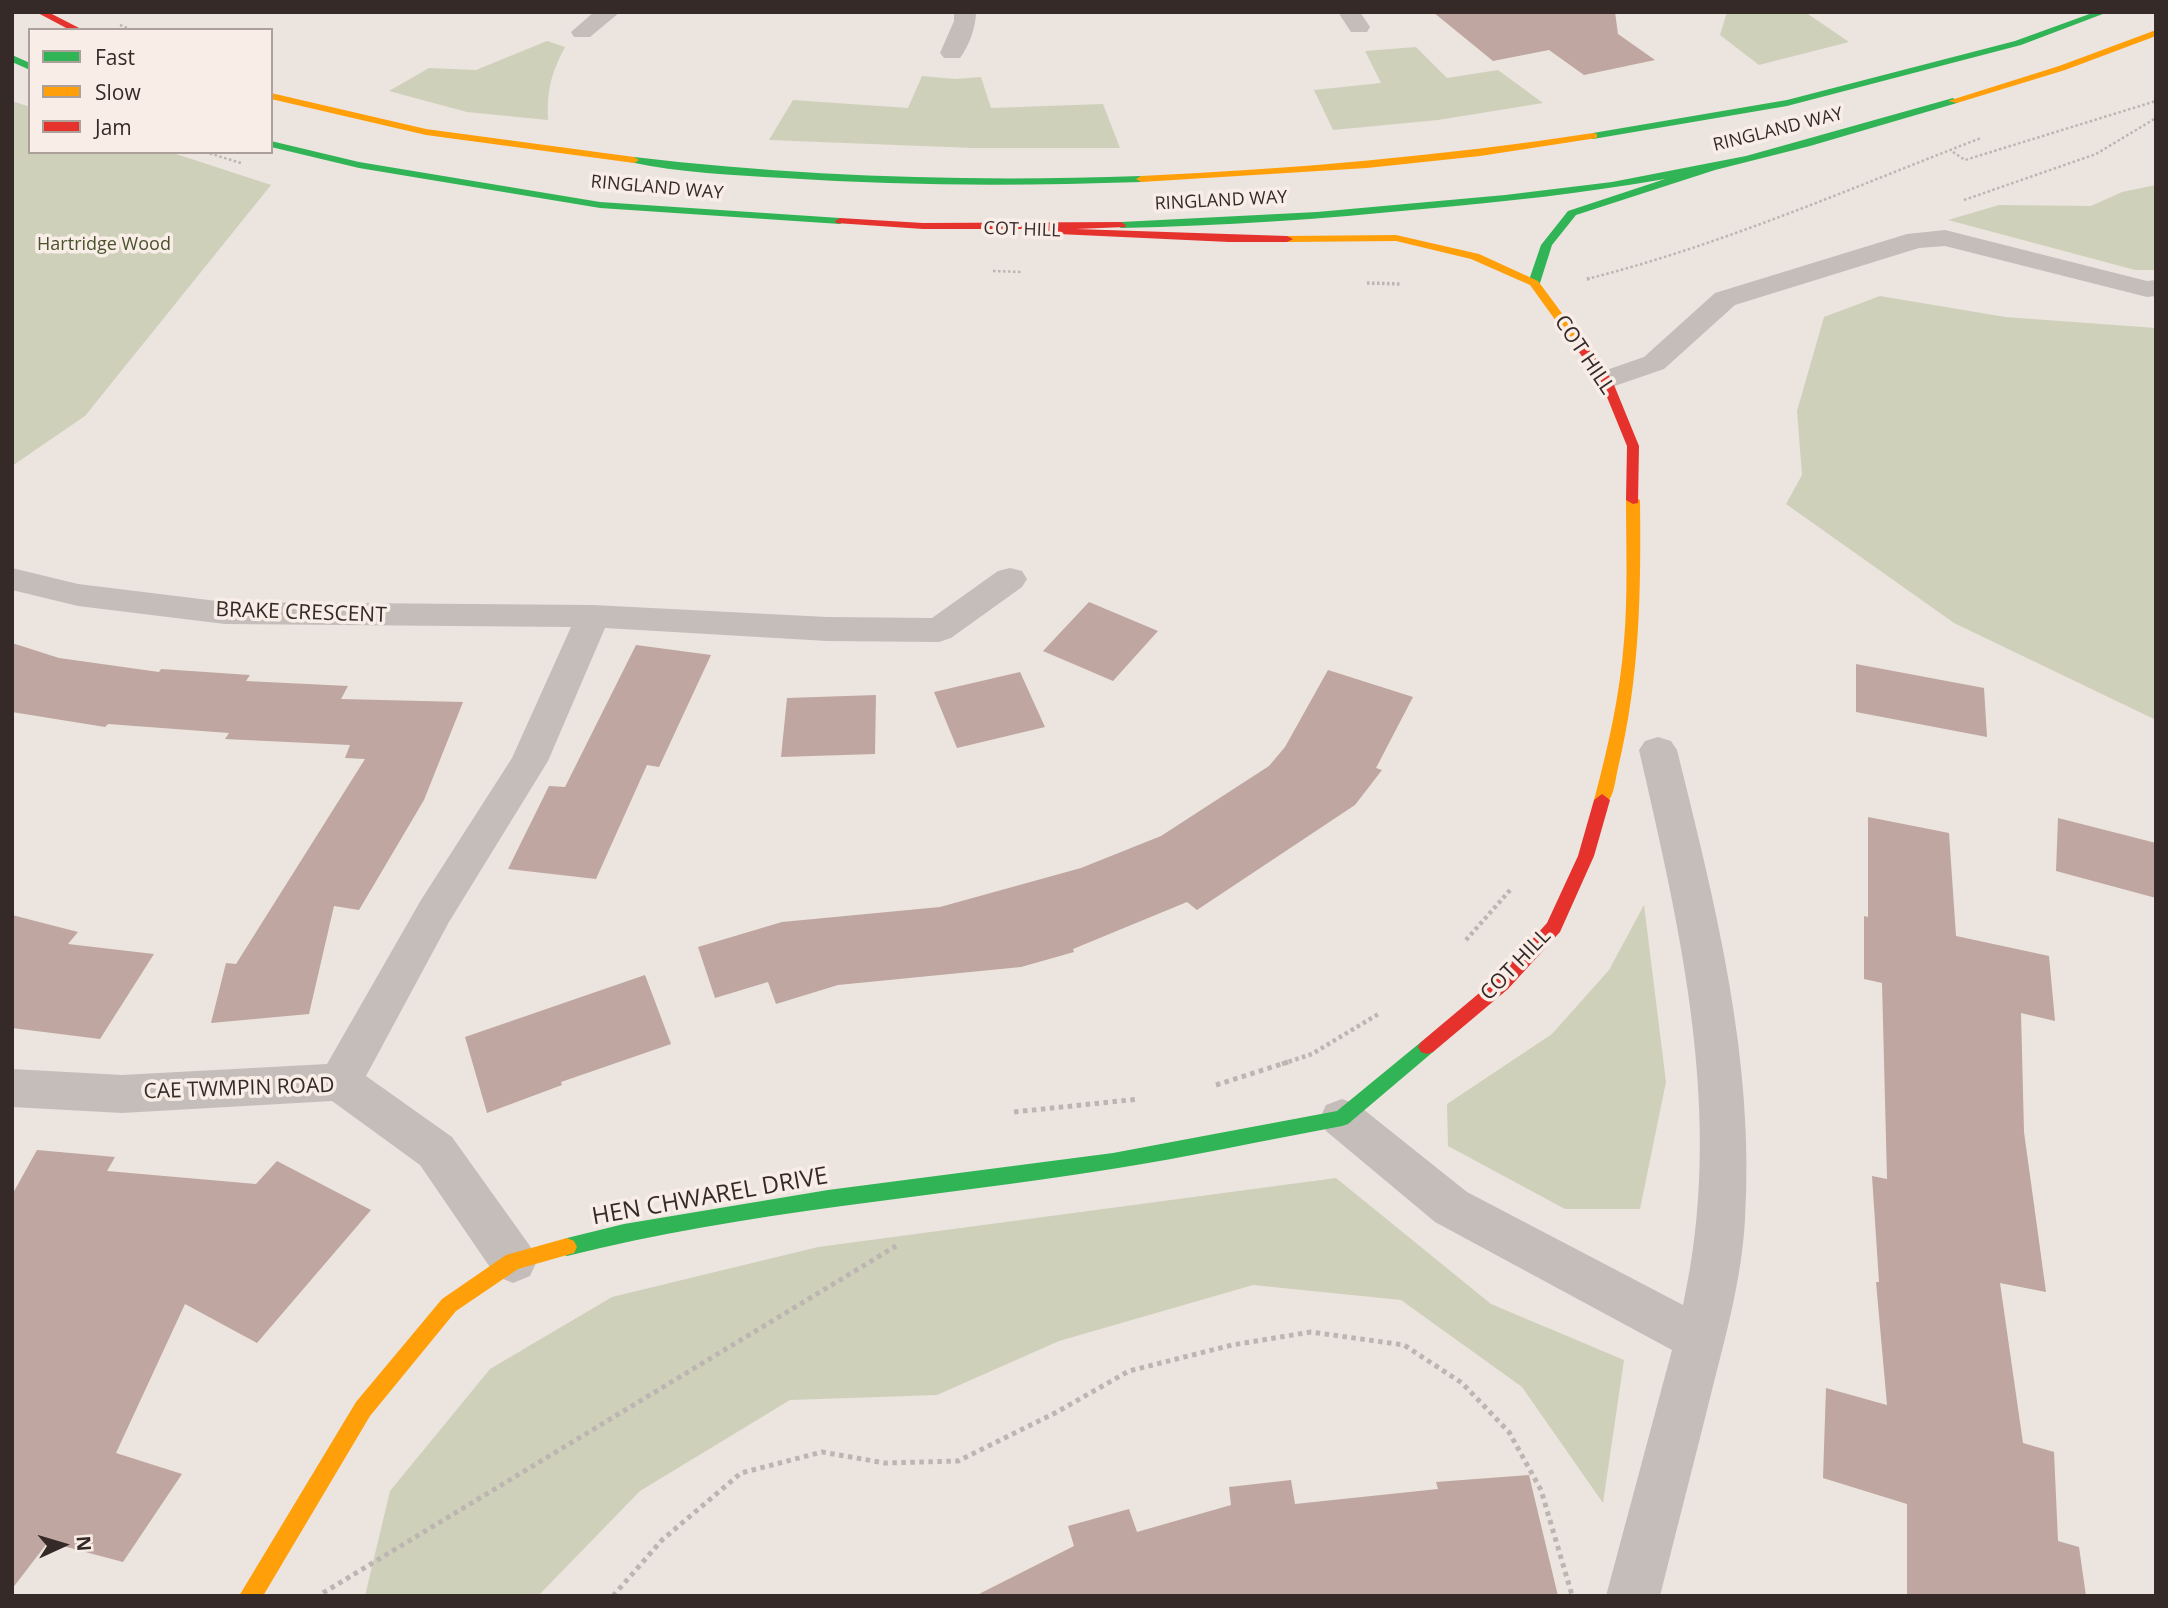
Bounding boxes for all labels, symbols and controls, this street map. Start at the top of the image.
legend [28,28,273,154]
text: Fast [95,43,135,71]
text: Slow [95,78,141,106]
street label: RINGLAND WAY [1711,103,1845,157]
text: Jam [95,113,132,141]
street label: RINGLAND WAY [590,171,724,205]
street label: RINGLAND WAY [1154,187,1288,215]
street label: COT HILL [983,218,1061,242]
park label: Hartridge Wood [37,234,171,256]
street label: COT HILL [1548,311,1620,399]
street label: BRAKE CRESCENT [215,597,387,629]
street label: COT HILL [1476,924,1556,1006]
street label: CAE TWMPIN ROAD [143,1073,335,1105]
street label: HEN CHWAREL DRIVE [590,1162,830,1232]
north arrow [28,1510,98,1580]
text: N [70,1535,97,1552]

